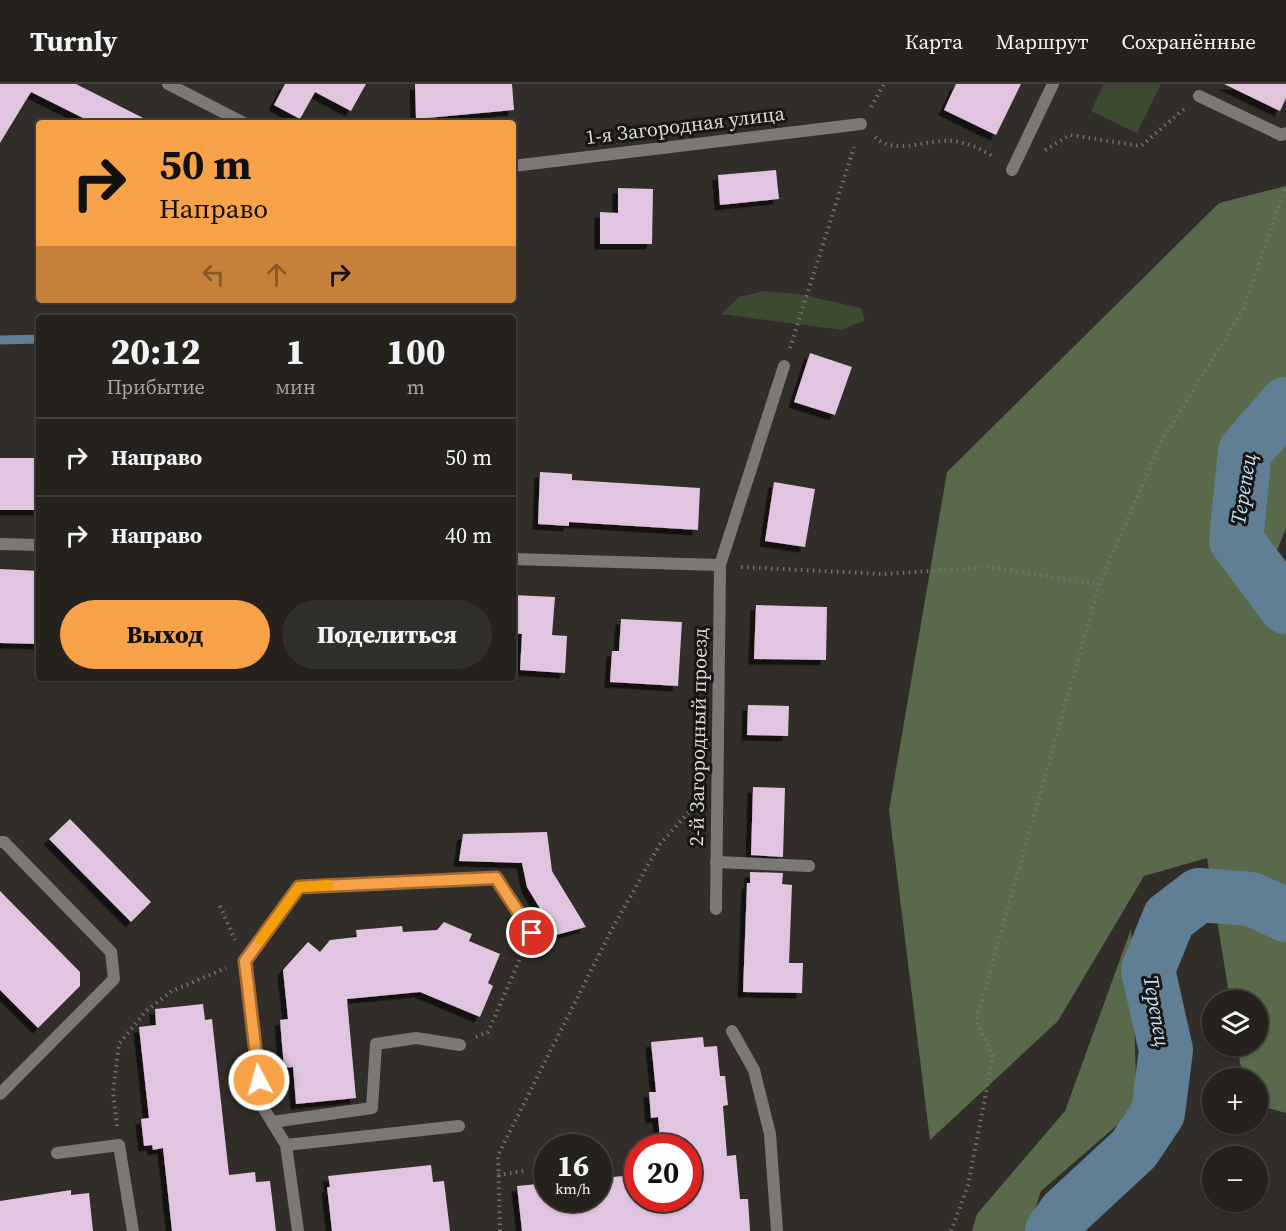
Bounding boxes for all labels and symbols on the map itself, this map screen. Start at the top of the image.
street label: 1-я Загородная улица [584,99,787,151]
water label: Терепец [1223,451,1263,527]
street label: 2-й Загородный проезд [682,628,714,846]
pin [506,907,557,958]
water label: Терепец [1137,973,1177,1049]
position arrow [227,1048,291,1112]
speed limit sign: 20 [624,1134,702,1212]

